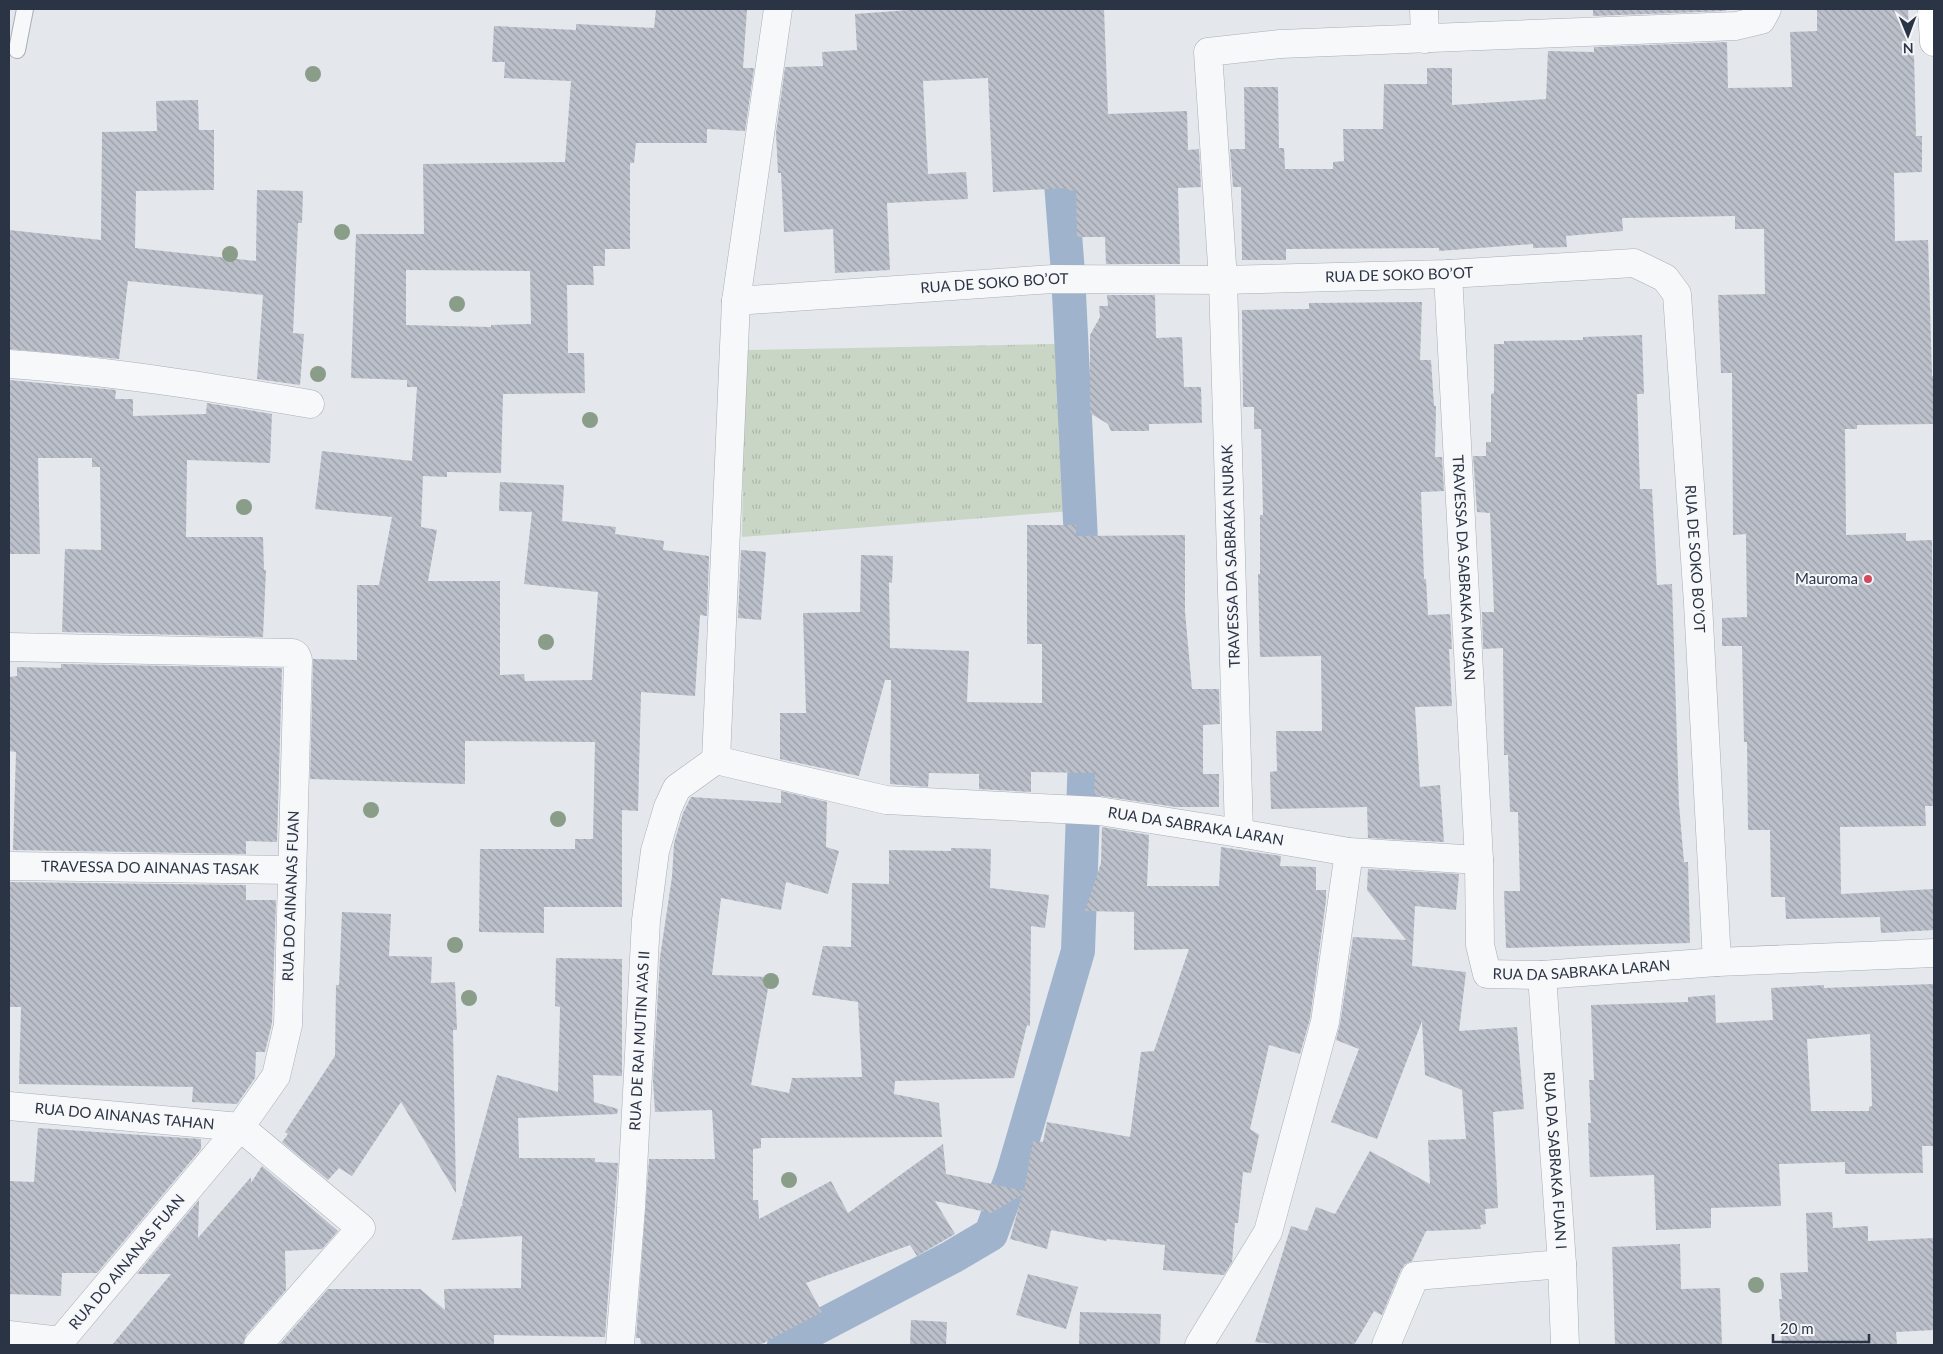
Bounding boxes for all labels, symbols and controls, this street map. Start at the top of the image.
north arrow [1883,10,1933,60]
text: N [1903,40,1914,57]
street label: RUA DE SOKO BO’OT [1325,263,1474,285]
street label: RUA DE SOKO BO’OT [920,269,1069,296]
street label: TRAVESSA DA SABRAKA NURAK [1217,444,1243,668]
street label: TRAVESSA DA SABRAKA MUSAN [1450,454,1479,681]
street label: RUA DE SOKO BO’OT [1682,484,1710,633]
place label: Mauroma [1795,569,1858,587]
marker: Mauroma [1862,573,1874,585]
street label: RUA DA SABRAKA LARAN [1107,803,1285,849]
street label: RUA DO AINANAS FUAN [278,810,302,982]
street label: TRAVESSA DO AINANAS TASAK [41,856,259,878]
street label: RUA DE RAI MUTIN A’AS II [625,950,652,1131]
street label: RUA DA SABRAKA LARAN [1493,955,1671,983]
street label: RUA DA SABRAKA FUAN I [1541,1071,1571,1250]
street label: RUA DO AINANAS TAHAN [34,1098,215,1133]
street label: RUA DO AINANAS FUAN [64,1190,188,1333]
scale bar [1773,1312,1869,1344]
text: 20 m [1780,1319,1814,1337]

